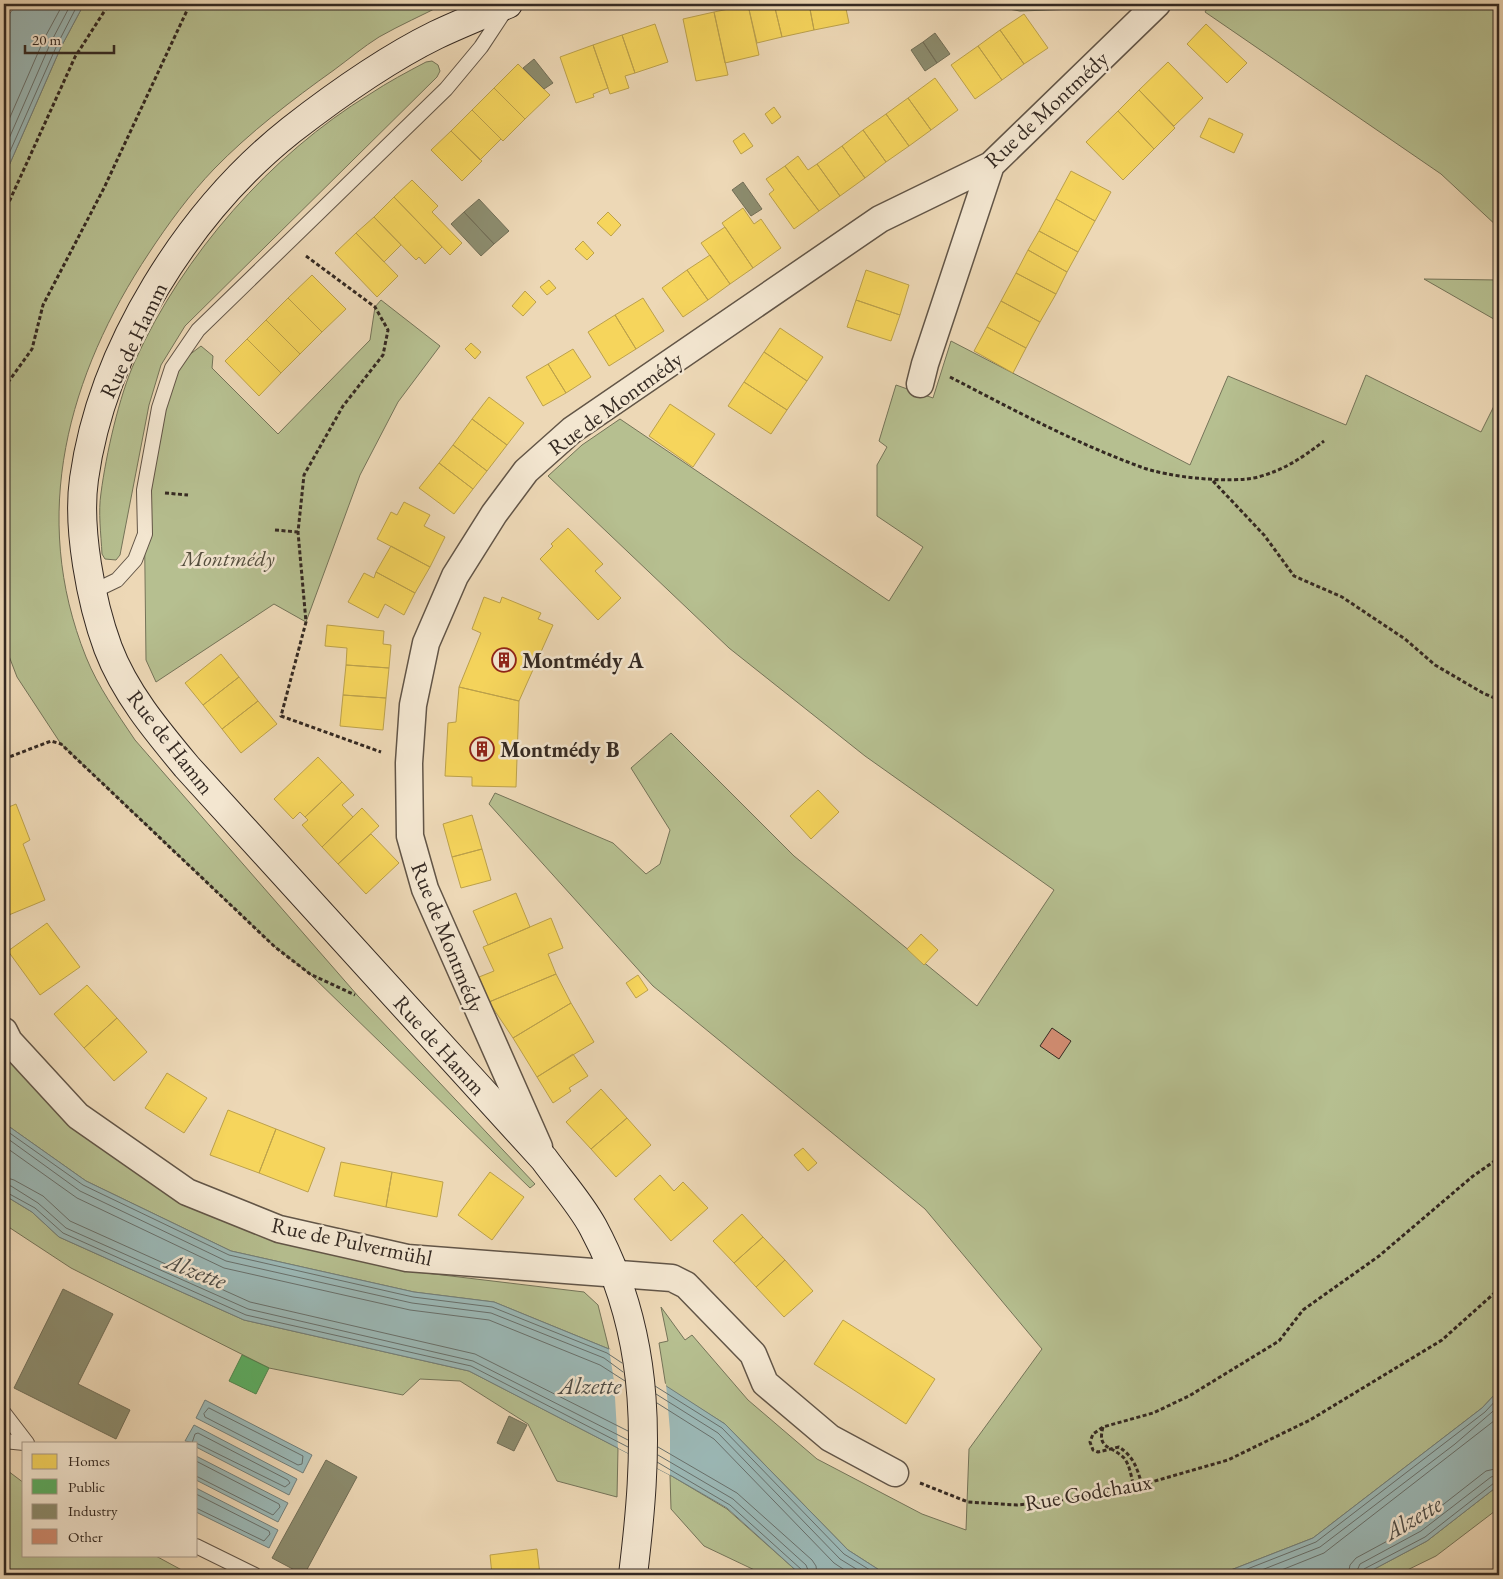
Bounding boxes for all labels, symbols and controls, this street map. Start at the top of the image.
scale bar [25,22,114,54]
text: 20 m [32,30,61,49]
street label: Rue de Montmédy [978,44,1115,174]
street label: Rue de Hamm [93,278,174,403]
street label: Rue de Montmédy [542,345,689,462]
park label: Montmédy [179,544,275,573]
place label: Montmédy A [522,646,644,675]
building icon: Montmédy A [491,647,517,673]
street label: Rue de Hamm [121,684,221,801]
place label: Montmédy B [500,735,620,764]
building icon: Montmédy B [469,736,495,762]
street label: Rue de Montmédy [404,858,491,1017]
street label: Rue de Hamm [387,989,492,1102]
street label: Rue de Pulvermühl [269,1210,435,1273]
water label: Alzette [159,1244,232,1297]
water label: Alzette [557,1370,622,1401]
legend [22,1442,198,1556]
text: Homes [68,1451,110,1470]
street label: Rue Godchaux [1022,1467,1154,1518]
text: Public [68,1477,105,1496]
water label: Alzette [1376,1488,1448,1548]
text: Industry [68,1501,118,1520]
text: Other [68,1527,103,1546]

